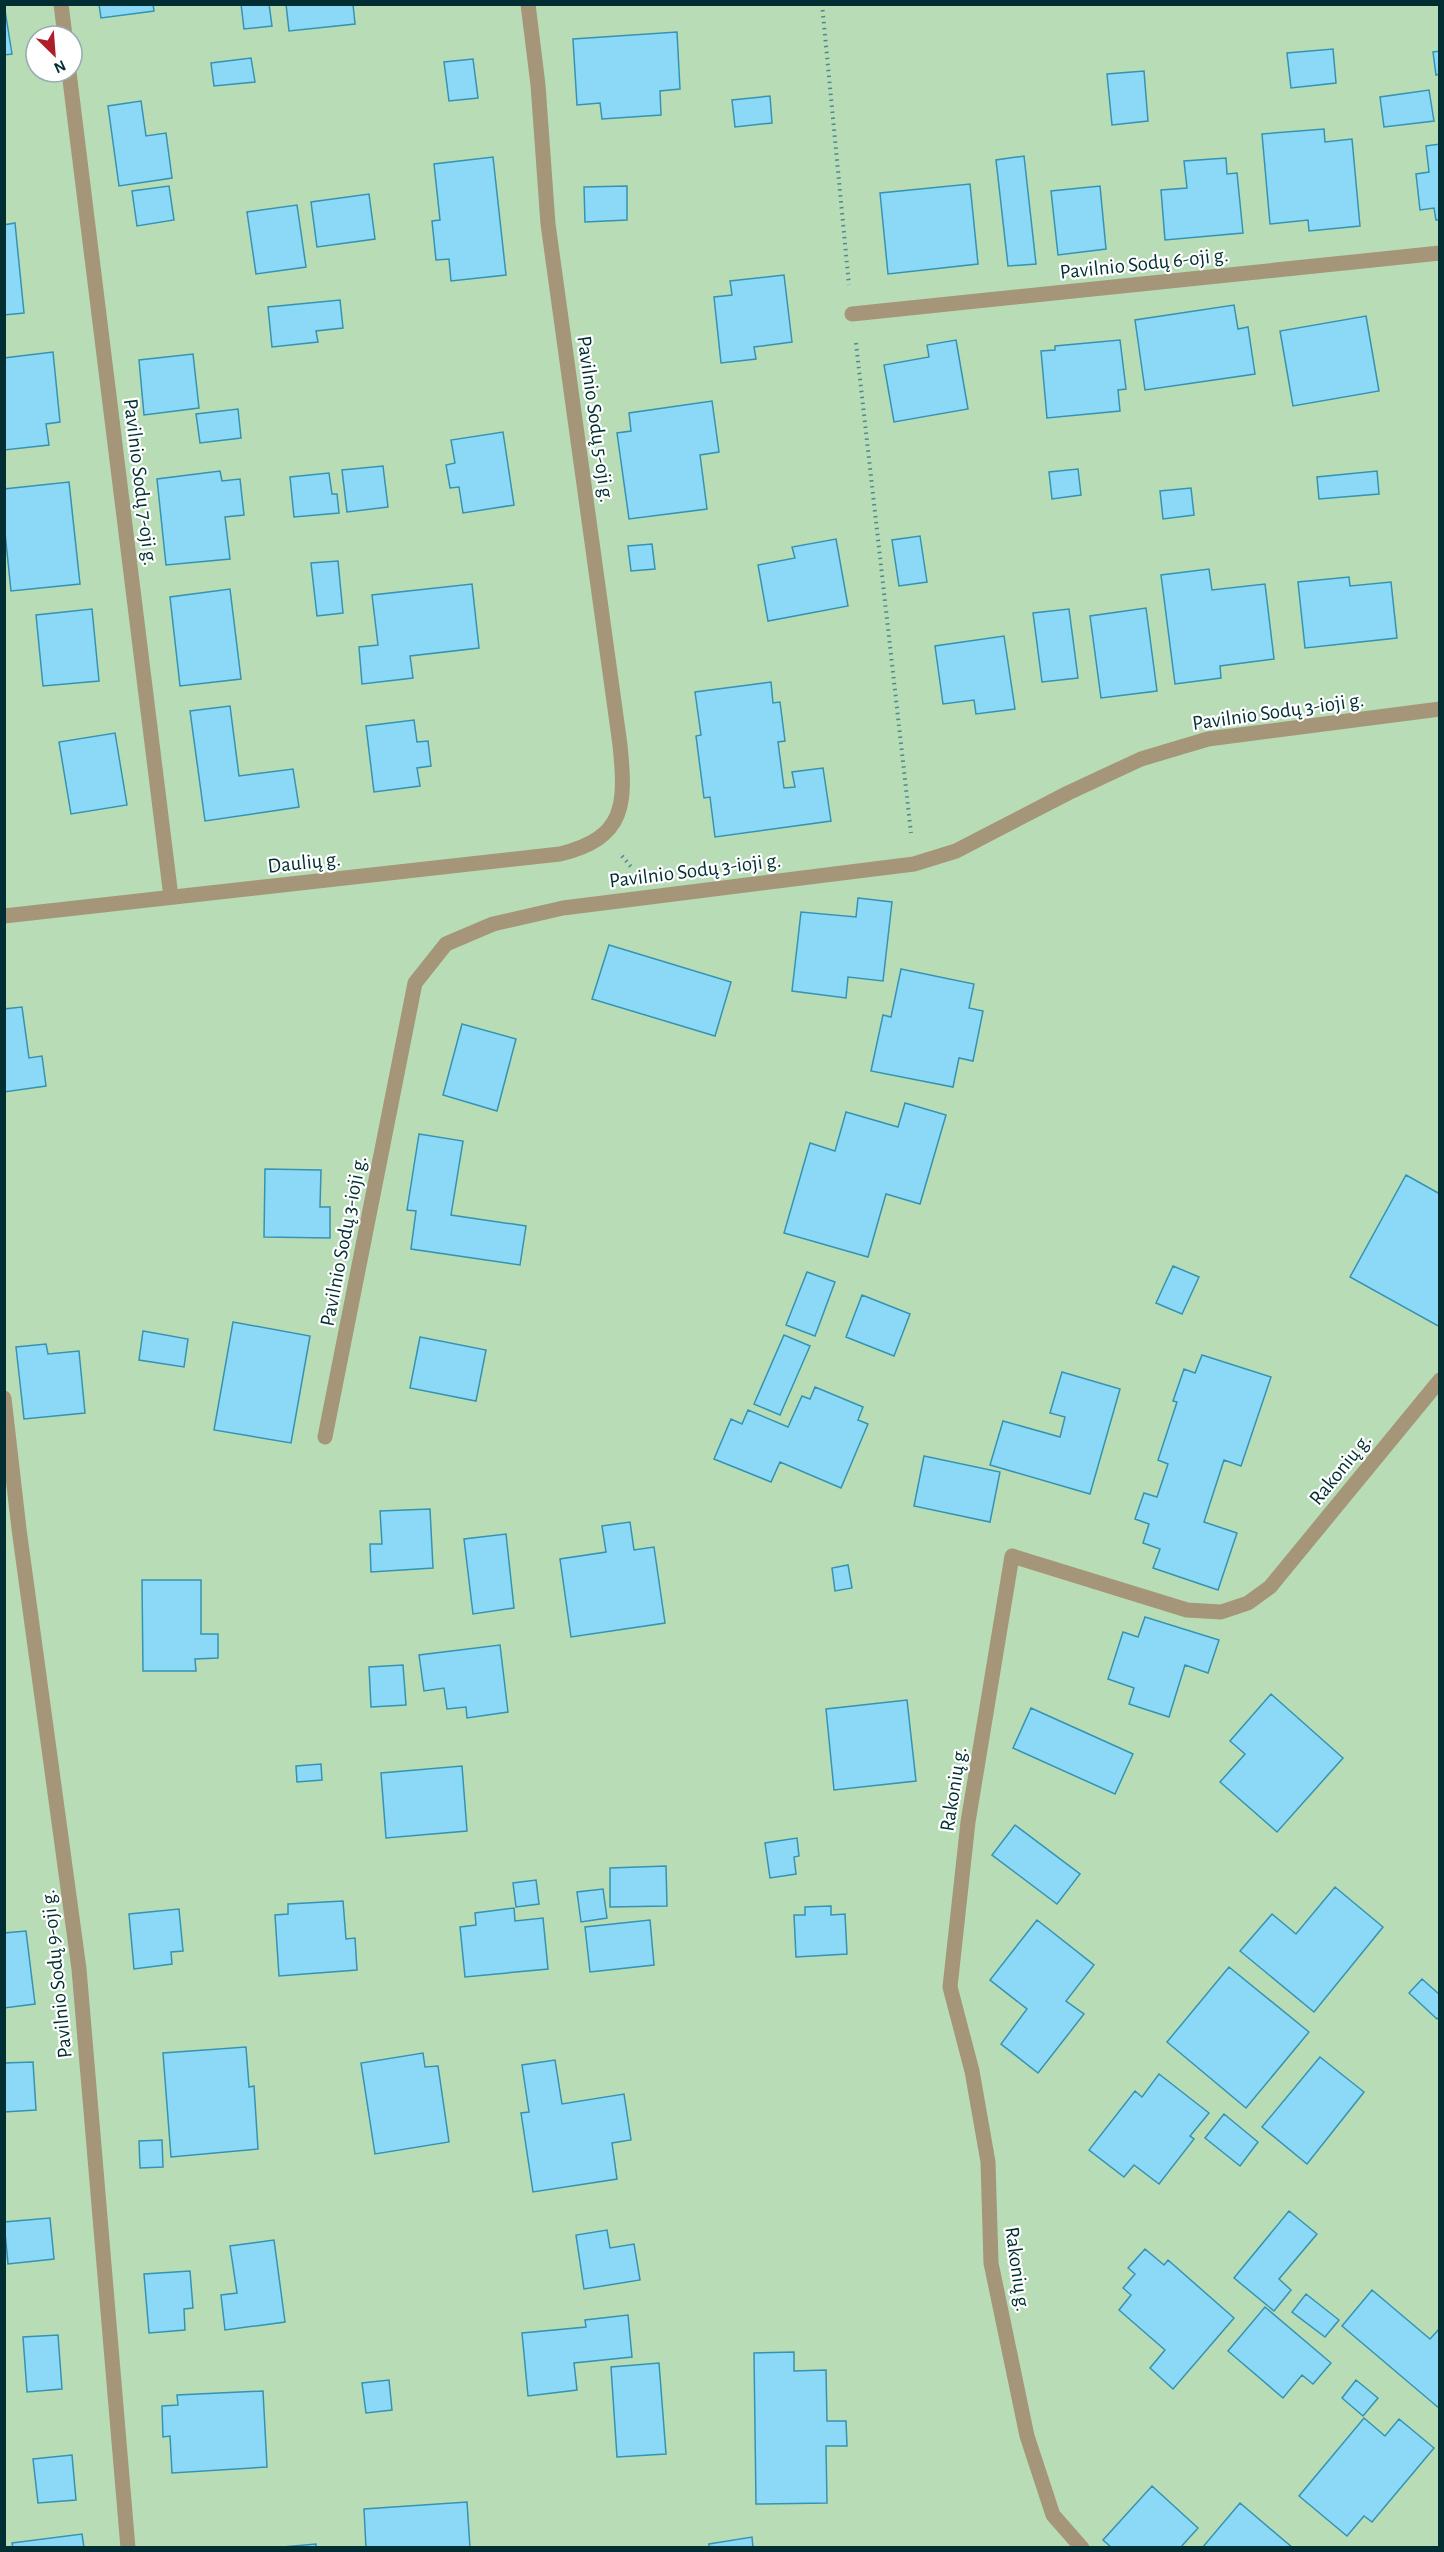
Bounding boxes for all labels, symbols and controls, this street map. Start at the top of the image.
north arrow [24,24,84,84]
text: N [51,57,68,76]
street label: Pavilnio Sodų 6-oji g. [1059,244,1229,283]
street label: Pavilnio Sodų 5-oji g. [573,334,618,504]
street label: Pavilnio Sodų 7-oji g. [120,397,161,567]
street label: Pavilnio Sodų 3-ioji g. [1191,689,1365,734]
street label: Daulių g. [266,848,342,877]
street label: Pavilnio Sodų 3-ioji g. [608,850,782,891]
street label: Pavilnio Sodų 3-ioji g. [317,1154,370,1328]
street label: Rakonių g. [1305,1430,1375,1509]
street label: Rakonių g. [936,1745,971,1833]
street label: Pavilnio Sodų 9-oji g. [37,1889,76,2059]
street label: Rakonių g. [1001,2225,1034,2313]

